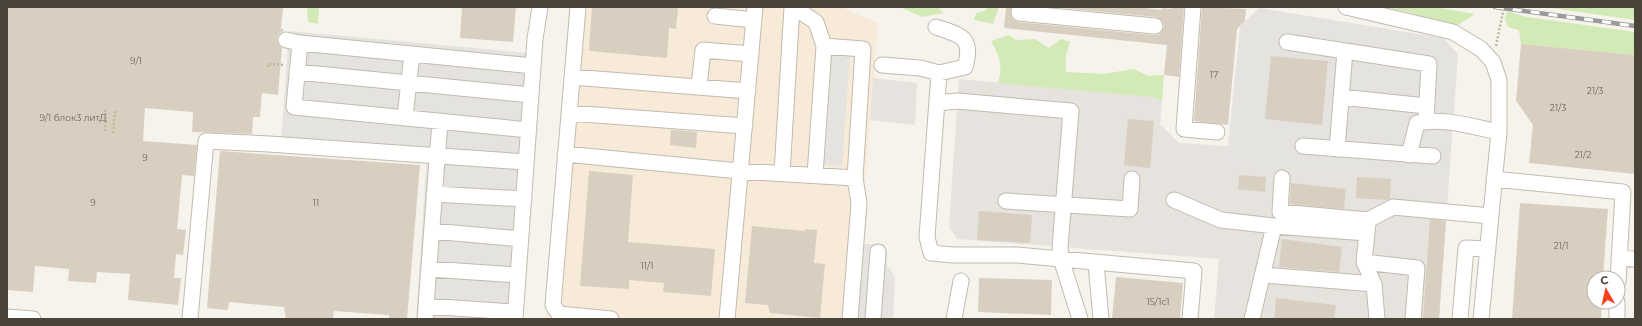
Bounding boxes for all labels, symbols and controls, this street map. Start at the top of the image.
house number: 9/1 [130,55,142,66]
house number: 17 [1210,69,1218,80]
house number: 21/3 [1587,85,1603,96]
house number: 21/3 [1550,102,1566,113]
house number: 9/1 блок3 литД [39,112,107,123]
house number: 21/2 [1575,149,1591,160]
house number: 9 [142,152,148,163]
house number: 9 [90,197,96,208]
house number: 11 [313,197,319,208]
house number: 21/1 [1554,240,1568,251]
house number: 11/1 [640,260,654,271]
north arrow [1586,270,1626,310]
text: С [1599,273,1609,288]
house number: 15/1с1 [1147,296,1169,307]

